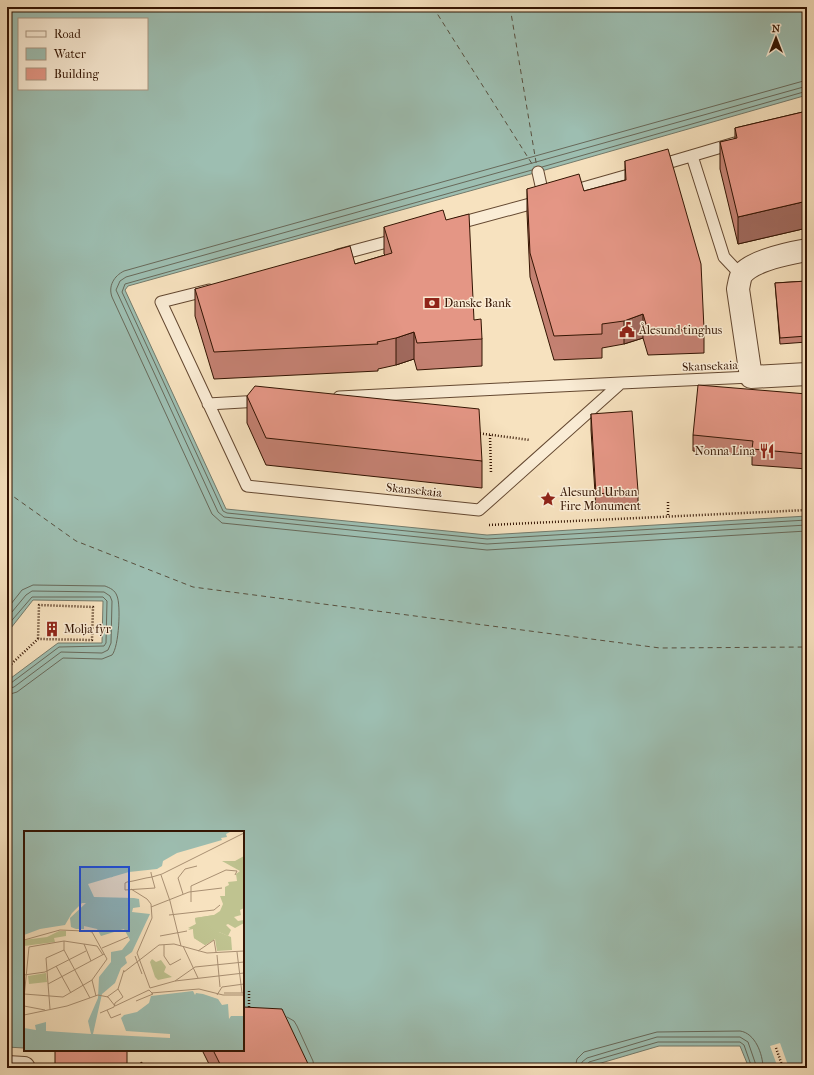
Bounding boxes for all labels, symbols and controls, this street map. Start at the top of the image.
legend [18,18,148,90]
north arrow [756,18,796,58]
text: N [772,22,781,35]
text: Road [54,27,81,41]
text: Water [53,47,87,61]
text: Building [54,67,99,81]
bank icon: Danske Bank [423,294,441,312]
place label: Danske Bank [444,296,512,310]
public building icon: Ålesund tinghus [618,321,636,339]
place label: Ålesund tinghus [638,322,723,337]
street label: Skansekaia [682,358,739,374]
restaurant icon: Nonna Lina [758,442,776,460]
place label: Nonna Lina [695,444,755,458]
street label: Skansekaia [385,480,443,500]
place label: Alesund Urban Fire Monument [559,485,642,513]
place icon: Alesund Urban Fire Monument [539,490,557,508]
building icon: Molja fyr [43,620,61,638]
place label: Molja fyr [64,622,112,636]
inset map [24,831,244,1051]

